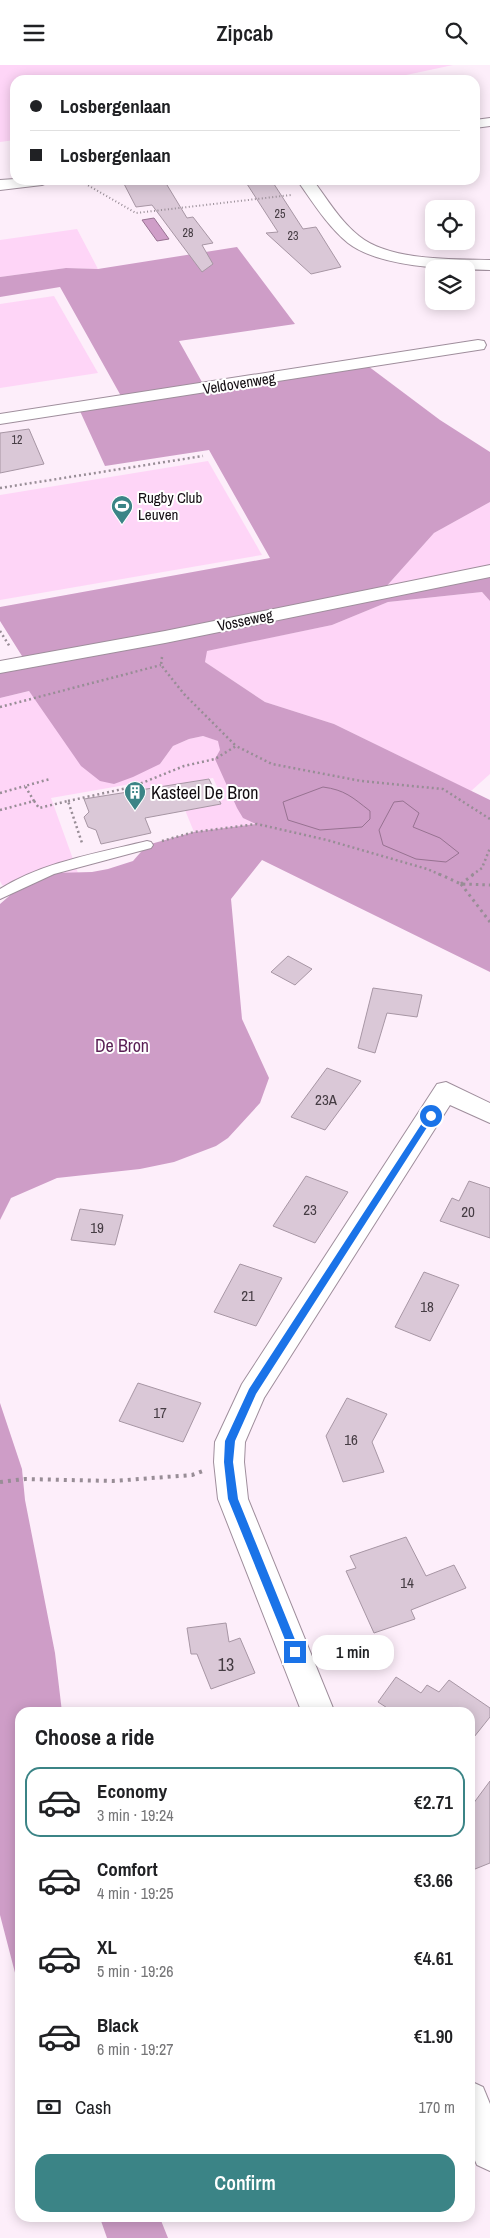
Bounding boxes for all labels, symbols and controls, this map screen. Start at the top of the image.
text: Zipcab [216,18,274,48]
icon: menu [20,19,48,47]
icon: search [442,19,470,47]
text: Losbergenlaan [60,93,171,119]
text: Losbergenlaan [60,142,171,168]
map controls [425,200,475,310]
button: locate [425,200,475,250]
house number: 25 [275,206,286,222]
house number: 28 [183,225,193,241]
house number: 23 [288,228,298,244]
button: layers [425,260,475,310]
street label: Veldovenweg [201,367,277,399]
house number: 12 [12,432,22,448]
place label: Rugby Club Leuven [138,487,202,525]
sports icon: Rugby Club Leuven [110,494,134,525]
street label: Vosseweg [215,604,275,636]
building icon: Kasteel De Bron [123,780,147,811]
place label: Kasteel De Bron [151,780,258,805]
park label: De Bron [95,1033,149,1058]
house number: 23A [315,1089,338,1110]
route start [420,1105,442,1127]
house number: 23 [303,1199,317,1220]
house number: 20 [461,1201,475,1222]
house number: 19 [90,1217,104,1238]
house number: 21 [241,1285,255,1306]
house number: 18 [420,1296,434,1317]
house number: 17 [153,1402,167,1423]
house number: 16 [344,1429,358,1450]
house number: 14 [400,1572,414,1593]
callout: 1 min [312,1635,395,1669]
route end [284,1641,306,1663]
text: 1 min [336,1641,370,1663]
house number: 13 [218,1652,234,1677]
text: Choose a ride [35,1722,154,1752]
text: Economy [97,1778,167,1804]
icon: car [37,1780,82,1825]
text: €2.71 [414,1789,453,1815]
text: 3 min · 19:24 [97,1804,174,1826]
text: Comfort [97,1856,158,1882]
icon: car [37,1858,82,1903]
text: €3.66 [414,1867,453,1893]
text: 4 min · 19:25 [97,1882,174,1904]
text: XL [97,1934,117,1960]
icon: car [37,1936,82,1981]
text: €4.61 [414,1945,453,1971]
text: 5 min · 19:26 [97,1960,174,1982]
text: Black [97,2012,139,2038]
icon: car [37,2014,82,2059]
text: €1.90 [414,2023,453,2049]
text: 6 min · 19:27 [97,2038,174,2060]
icon: cash [35,2093,63,2121]
text: Cash [75,2094,111,2120]
text: 170 m [419,2096,455,2118]
button: Confirm [35,2154,455,2212]

